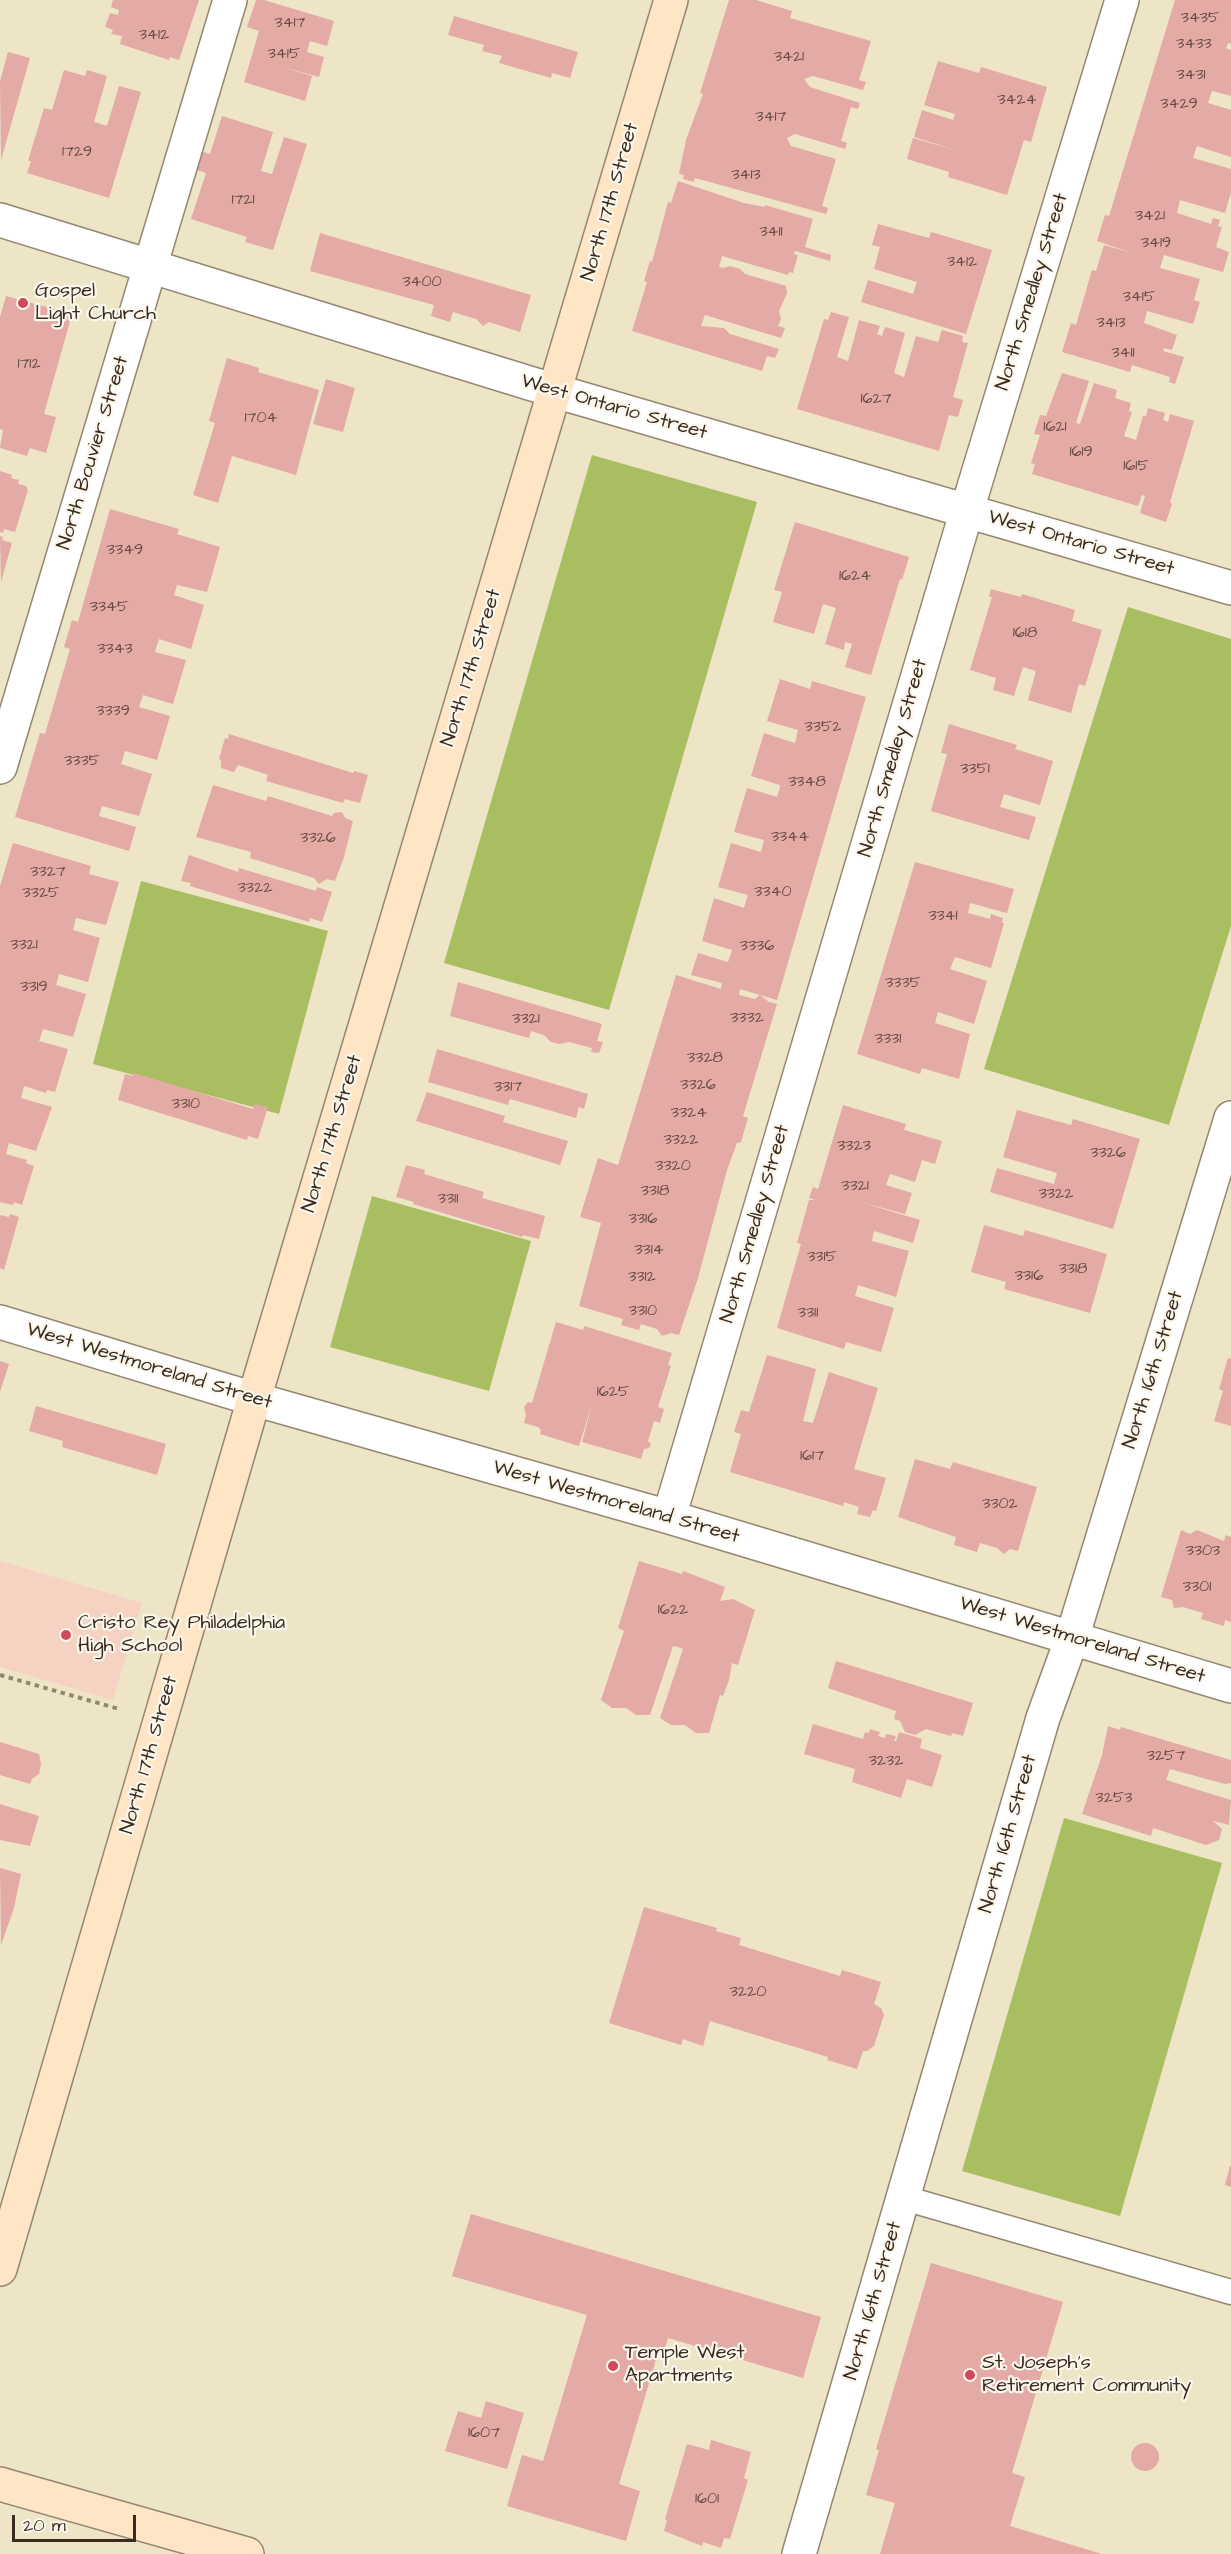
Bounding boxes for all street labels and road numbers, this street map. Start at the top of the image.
street label: North 17th Street [577,120,645,284]
street label: North Smedley Street [992,190,1074,394]
street label: North Bouvier Street [53,353,135,553]
street label: West Ontario Street [518,370,710,446]
street label: West Ontario Street [985,506,1177,582]
street label: North 17th Street [437,586,507,750]
street label: North Smedley Street [854,656,934,860]
street label: North 17th Street [298,1052,368,1216]
street label: North Smedley Street [716,1122,796,1326]
street label: North 16th Street [1119,1288,1189,1452]
street label: West Westmoreland Street [23,1318,275,1416]
street label: West Westmoreland Street [490,1456,742,1550]
street label: West Westmoreland Street [956,1592,1208,1690]
street label: North 17th Street [116,1673,184,1837]
street label: North 16th Street [975,1752,1043,1916]
street label: North 16th Street [840,2219,908,2383]

